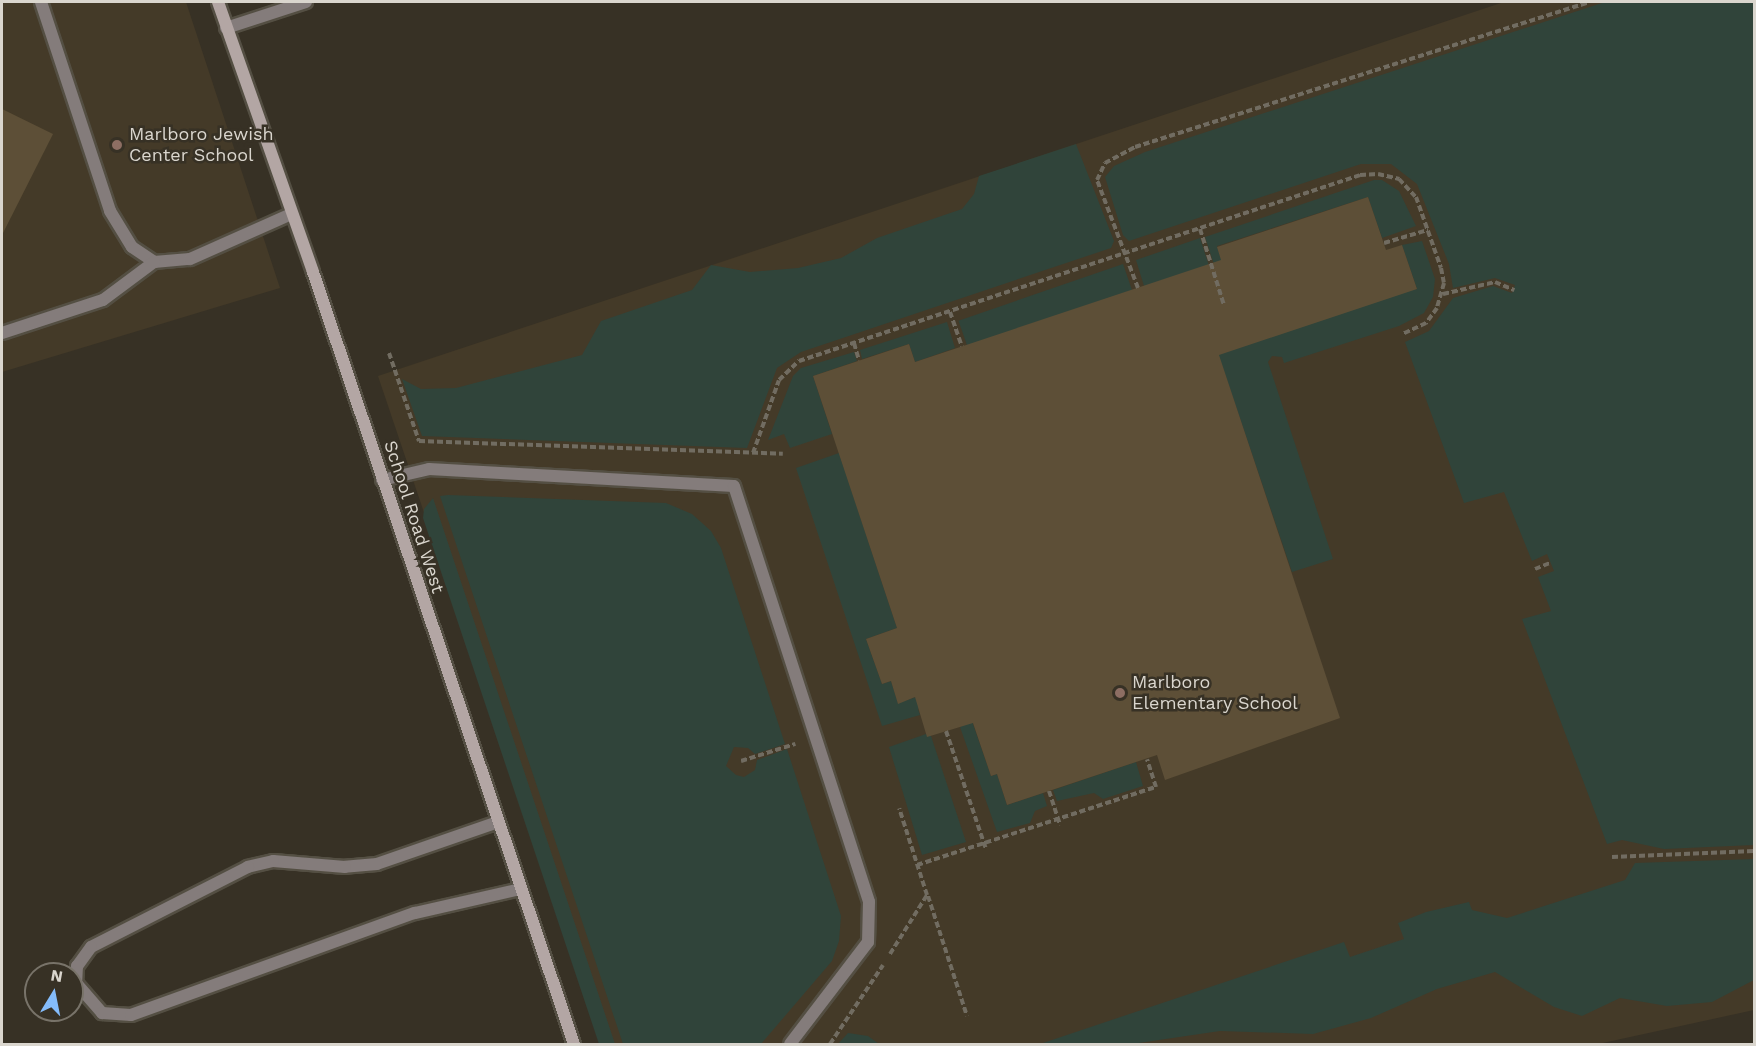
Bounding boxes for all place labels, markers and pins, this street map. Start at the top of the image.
place label: Marlboro Jewish Center School [129,124,274,166]
marker: Marlboro Jewish Center School [110,138,124,152]
place label: Marlboro Elementary School [1132,672,1298,714]
marker: Marlboro Elementary School [1113,686,1127,700]

